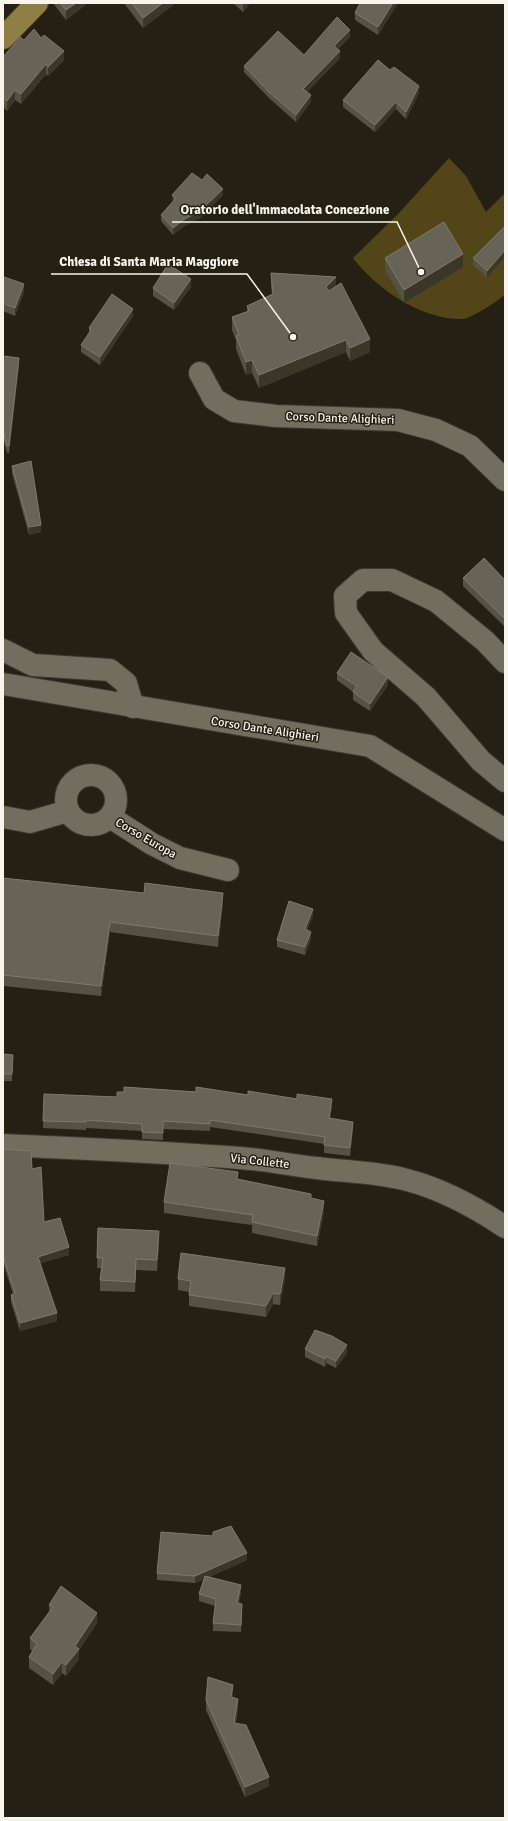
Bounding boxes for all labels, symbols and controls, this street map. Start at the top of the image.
callout: Oratorio dell'Immacolata Concezione [172,197,397,222]
text: Oratorio dell'Immacolata Concezione [181,202,390,218]
callout: Chiesa di Santa Maria Maggiore [51,249,247,274]
text: Chiesa di Santa Maria Maggiore [59,254,239,270]
street label: Corso Dante Alighieri [285,409,395,428]
street label: Corso Dante Alighieri [210,714,320,745]
street label: Corso Europa [113,815,179,862]
street label: Via Collette [230,1151,290,1172]

